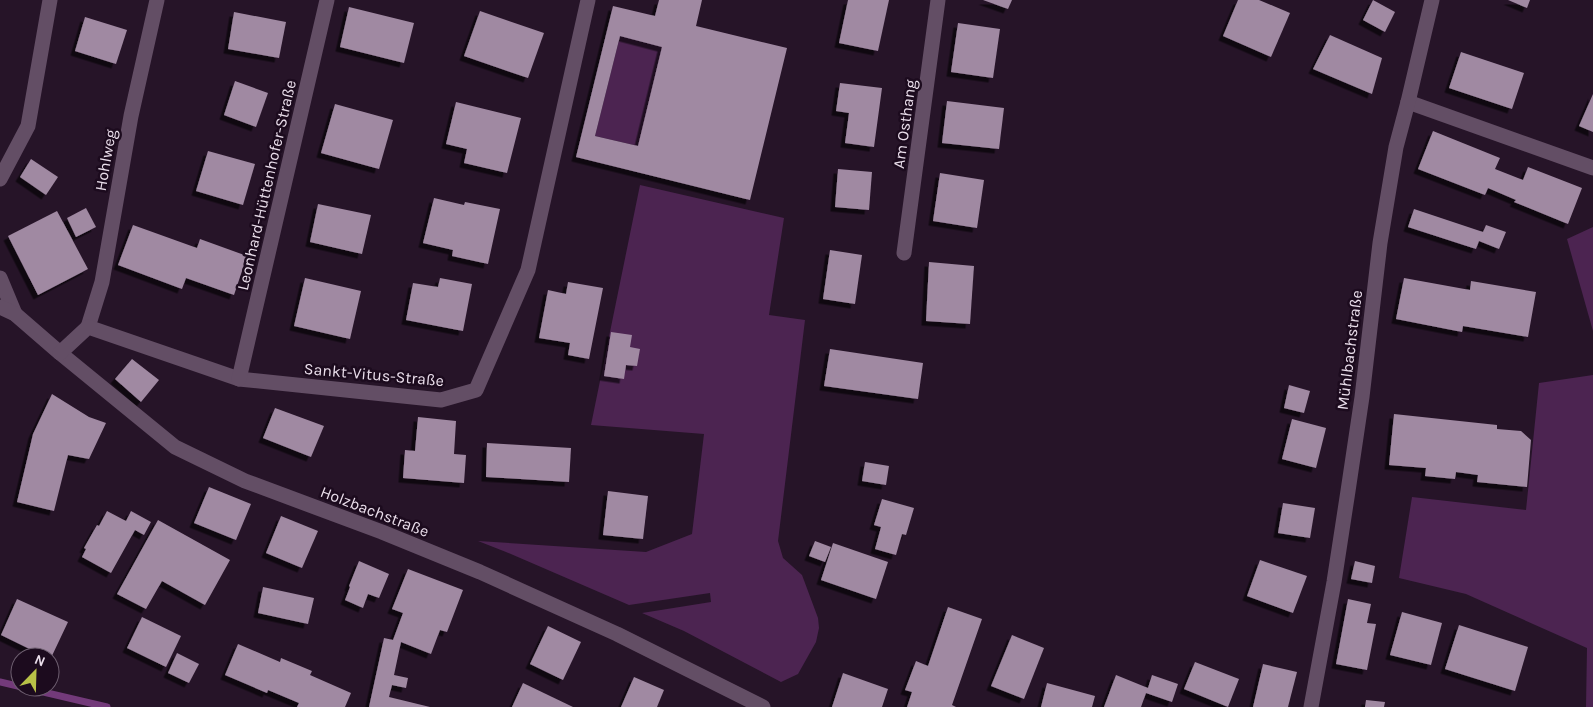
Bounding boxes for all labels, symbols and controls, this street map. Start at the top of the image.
street label: Leonhard-Hüttenhofer-Straße [233,78,300,292]
street label: Am Osthang [889,78,920,170]
street label: Hohlweg [91,128,120,192]
street label: Mühlbachstraße [1333,289,1366,411]
street label: Sankt-Vitus-Straße [303,359,445,390]
street label: Holzbachstraße [318,482,432,541]
north arrow [10,647,60,697]
text: N [32,651,48,670]

